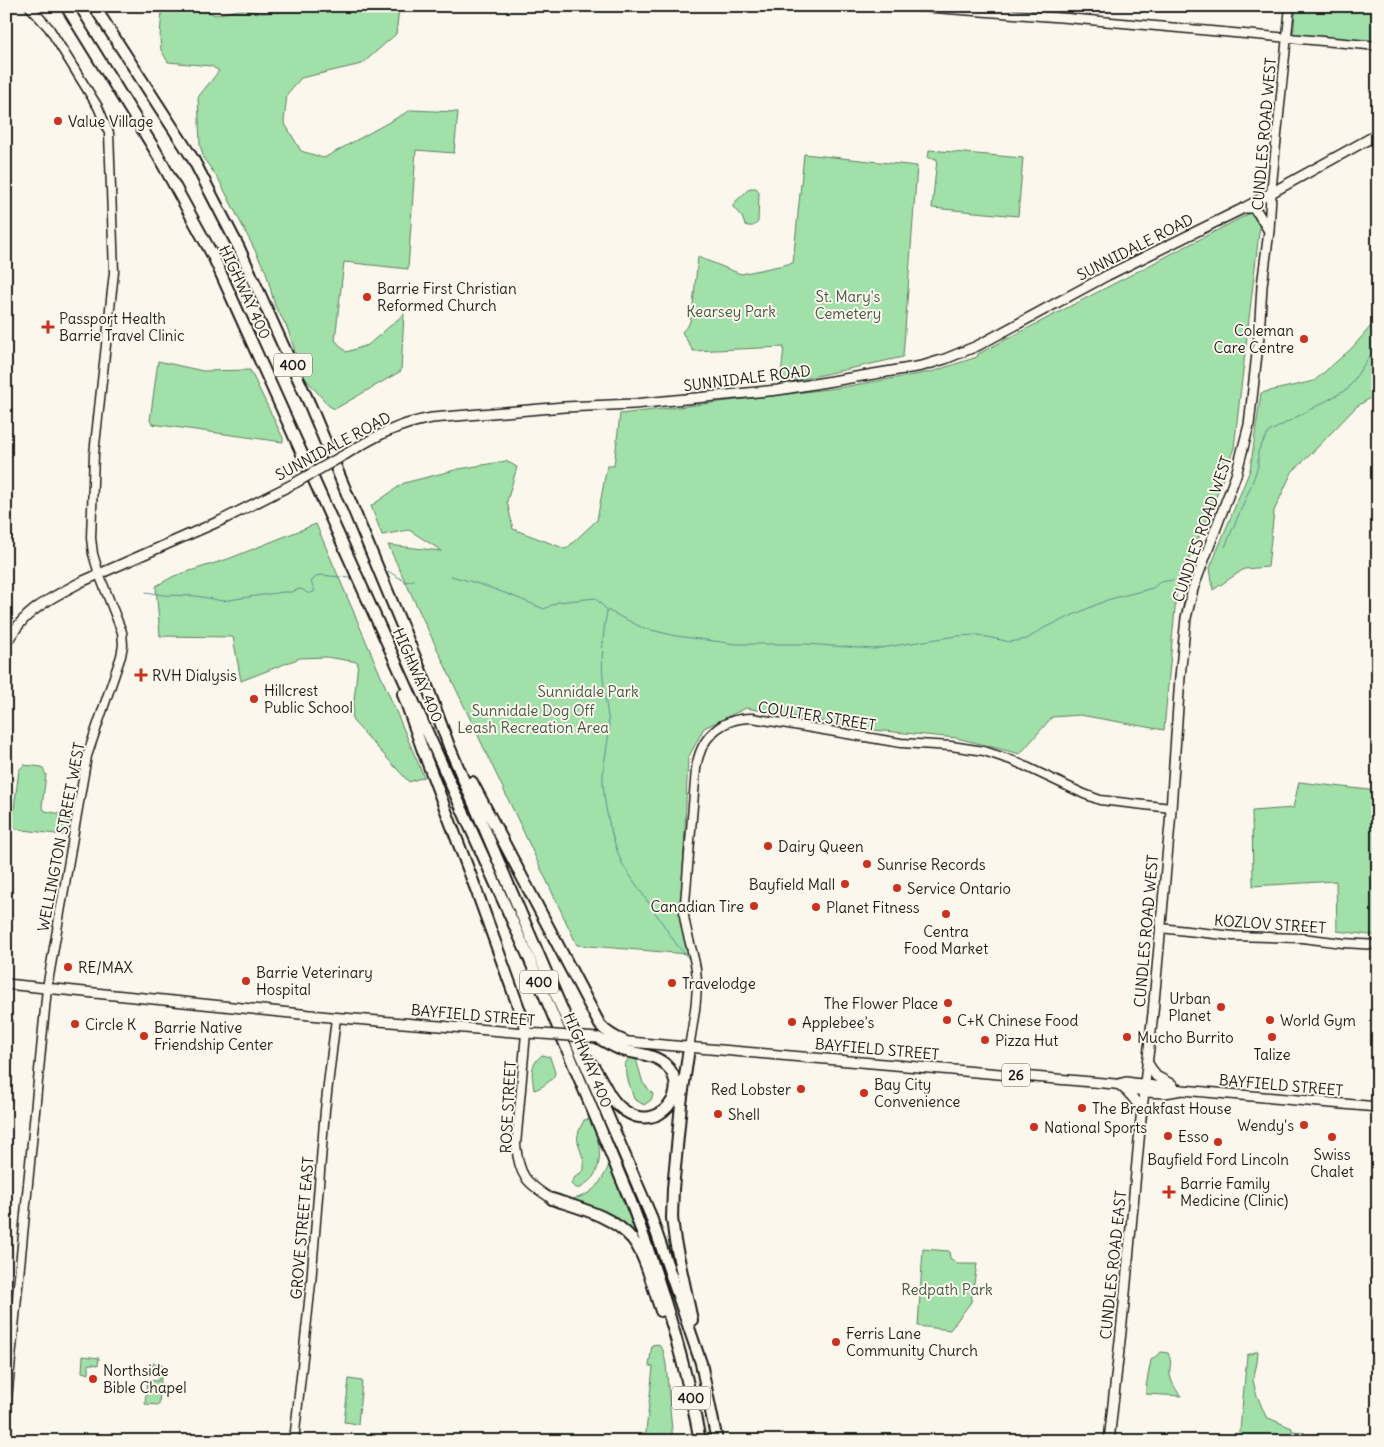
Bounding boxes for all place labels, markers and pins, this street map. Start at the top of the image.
place label: Value Village [68,112,153,131]
marker: Value Village [52,115,64,127]
place label: Barrie First Christian Reformed Church [377,279,517,315]
marker: Barrie First Christian Reformed Church [361,291,373,303]
place label: Passport Health Barrie Travel Clinic [59,309,185,345]
marker: Passport Health Barrie Travel Clinic [41,320,55,334]
place label: Coleman Care Centre [1213,321,1294,357]
marker: Coleman Care Centre [1298,333,1310,345]
place label: RVH Dialysis [152,666,237,685]
marker: RVH Dialysis [134,668,148,682]
place label: Hillcrest Public School [264,681,353,717]
marker: Hillcrest Public School [248,693,260,705]
place label: Dairy Queen [778,837,864,856]
marker: Dairy Queen [762,840,774,852]
place label: Sunrise Records [877,855,986,874]
marker: Sunrise Records [861,858,873,870]
place label: Bayfield Mall [749,875,835,894]
marker: Bayfield Mall [839,878,851,890]
place label: Service Ontario [907,879,1011,898]
marker: Service Ontario [891,882,903,894]
place label: Canadian Tire [651,897,744,916]
place label: Planet Fitness [826,898,920,917]
marker: Canadian Tire [748,900,760,912]
marker: Planet Fitness [810,901,822,913]
marker: Centra Food Market [940,908,952,920]
place label: Centra Food Market [904,922,988,958]
place label: RE/MAX [78,958,134,977]
marker: RE/MAX [62,961,74,973]
place label: Barrie Veterinary Hospital [256,963,373,999]
place label: Travelodge [682,974,756,993]
marker: Barrie Veterinary Hospital [240,975,252,987]
marker: Travelodge [666,977,678,989]
place label: Urban Planet [1168,989,1211,1025]
place label: The Flower Place [824,994,938,1013]
marker: The Flower Place [942,997,954,1009]
marker: Urban Planet [1215,1001,1227,1013]
place label: C+K Chinese Food [957,1011,1078,1030]
place label: World Gym [1280,1011,1356,1030]
place label: Applebee's [802,1013,874,1032]
marker: C+K Chinese Food [941,1014,953,1026]
marker: World Gym [1264,1014,1276,1026]
place label: Circle K [85,1015,137,1034]
marker: Applebee's [786,1016,798,1028]
marker: Circle K [69,1018,81,1030]
place label: Barrie Native Friendship Center [154,1018,273,1054]
place label: Mucho Burrito [1137,1028,1234,1047]
marker: Barrie Native Friendship Center [138,1030,150,1042]
place label: Pizza Hut [995,1031,1058,1050]
marker: Mucho Burrito [1121,1031,1133,1043]
marker: Talize [1266,1031,1278,1043]
marker: Pizza Hut [979,1034,991,1046]
place label: Talize [1253,1045,1291,1064]
place label: Bay City Convenience [874,1075,960,1111]
place label: Red Lobster [711,1080,791,1099]
marker: Red Lobster [795,1083,807,1095]
marker: Bay City Convenience [858,1087,870,1099]
place label: The Breakfast House [1092,1099,1232,1118]
marker: The Breakfast House [1076,1102,1088,1114]
place label: Shell [728,1105,760,1124]
marker: Shell [712,1108,724,1120]
place label: Wendy's [1237,1116,1294,1135]
place label: National Sports [1044,1118,1147,1137]
marker: Wendy's [1298,1119,1310,1131]
marker: National Sports [1028,1121,1040,1133]
place label: Esso [1178,1127,1209,1146]
marker: Esso [1162,1130,1174,1142]
marker: Swiss Chalet [1326,1131,1338,1143]
marker: Bayfield Ford Lincoln [1212,1136,1224,1148]
place label: Swiss Chalet [1310,1145,1354,1181]
place label: Bayfield Ford Lincoln [1147,1150,1289,1169]
place label: Barrie Family Medicine (Clinic) [1180,1174,1288,1210]
marker: Barrie Family Medicine (Clinic) [1162,1185,1176,1199]
place label: Ferris Lane Community Church [846,1324,978,1360]
marker: Ferris Lane Community Church [830,1336,842,1348]
place label: Northside Bible Chapel [103,1361,187,1397]
marker: Northside Bible Chapel [87,1373,99,1385]

